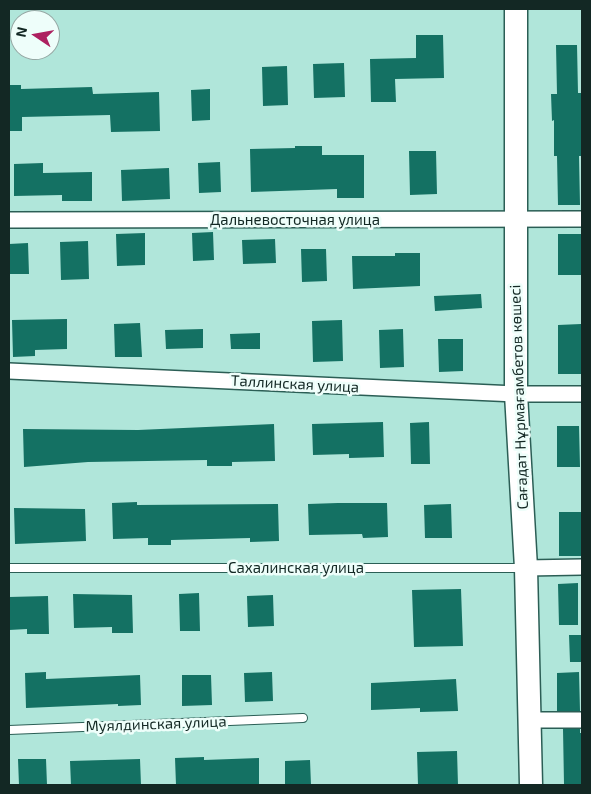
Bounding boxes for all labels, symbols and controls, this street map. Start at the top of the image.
north arrow [10,10,60,60]
text: N [11,25,30,39]
street label: Дальневосточная улица [210,211,380,229]
street label: Сағадат Нұрмағамбетов көшесі [506,284,532,510]
street label: Таллинская улица [230,372,360,396]
street label: Сахалинская улица [228,559,364,577]
street label: Муялдинская улица [85,713,227,735]

